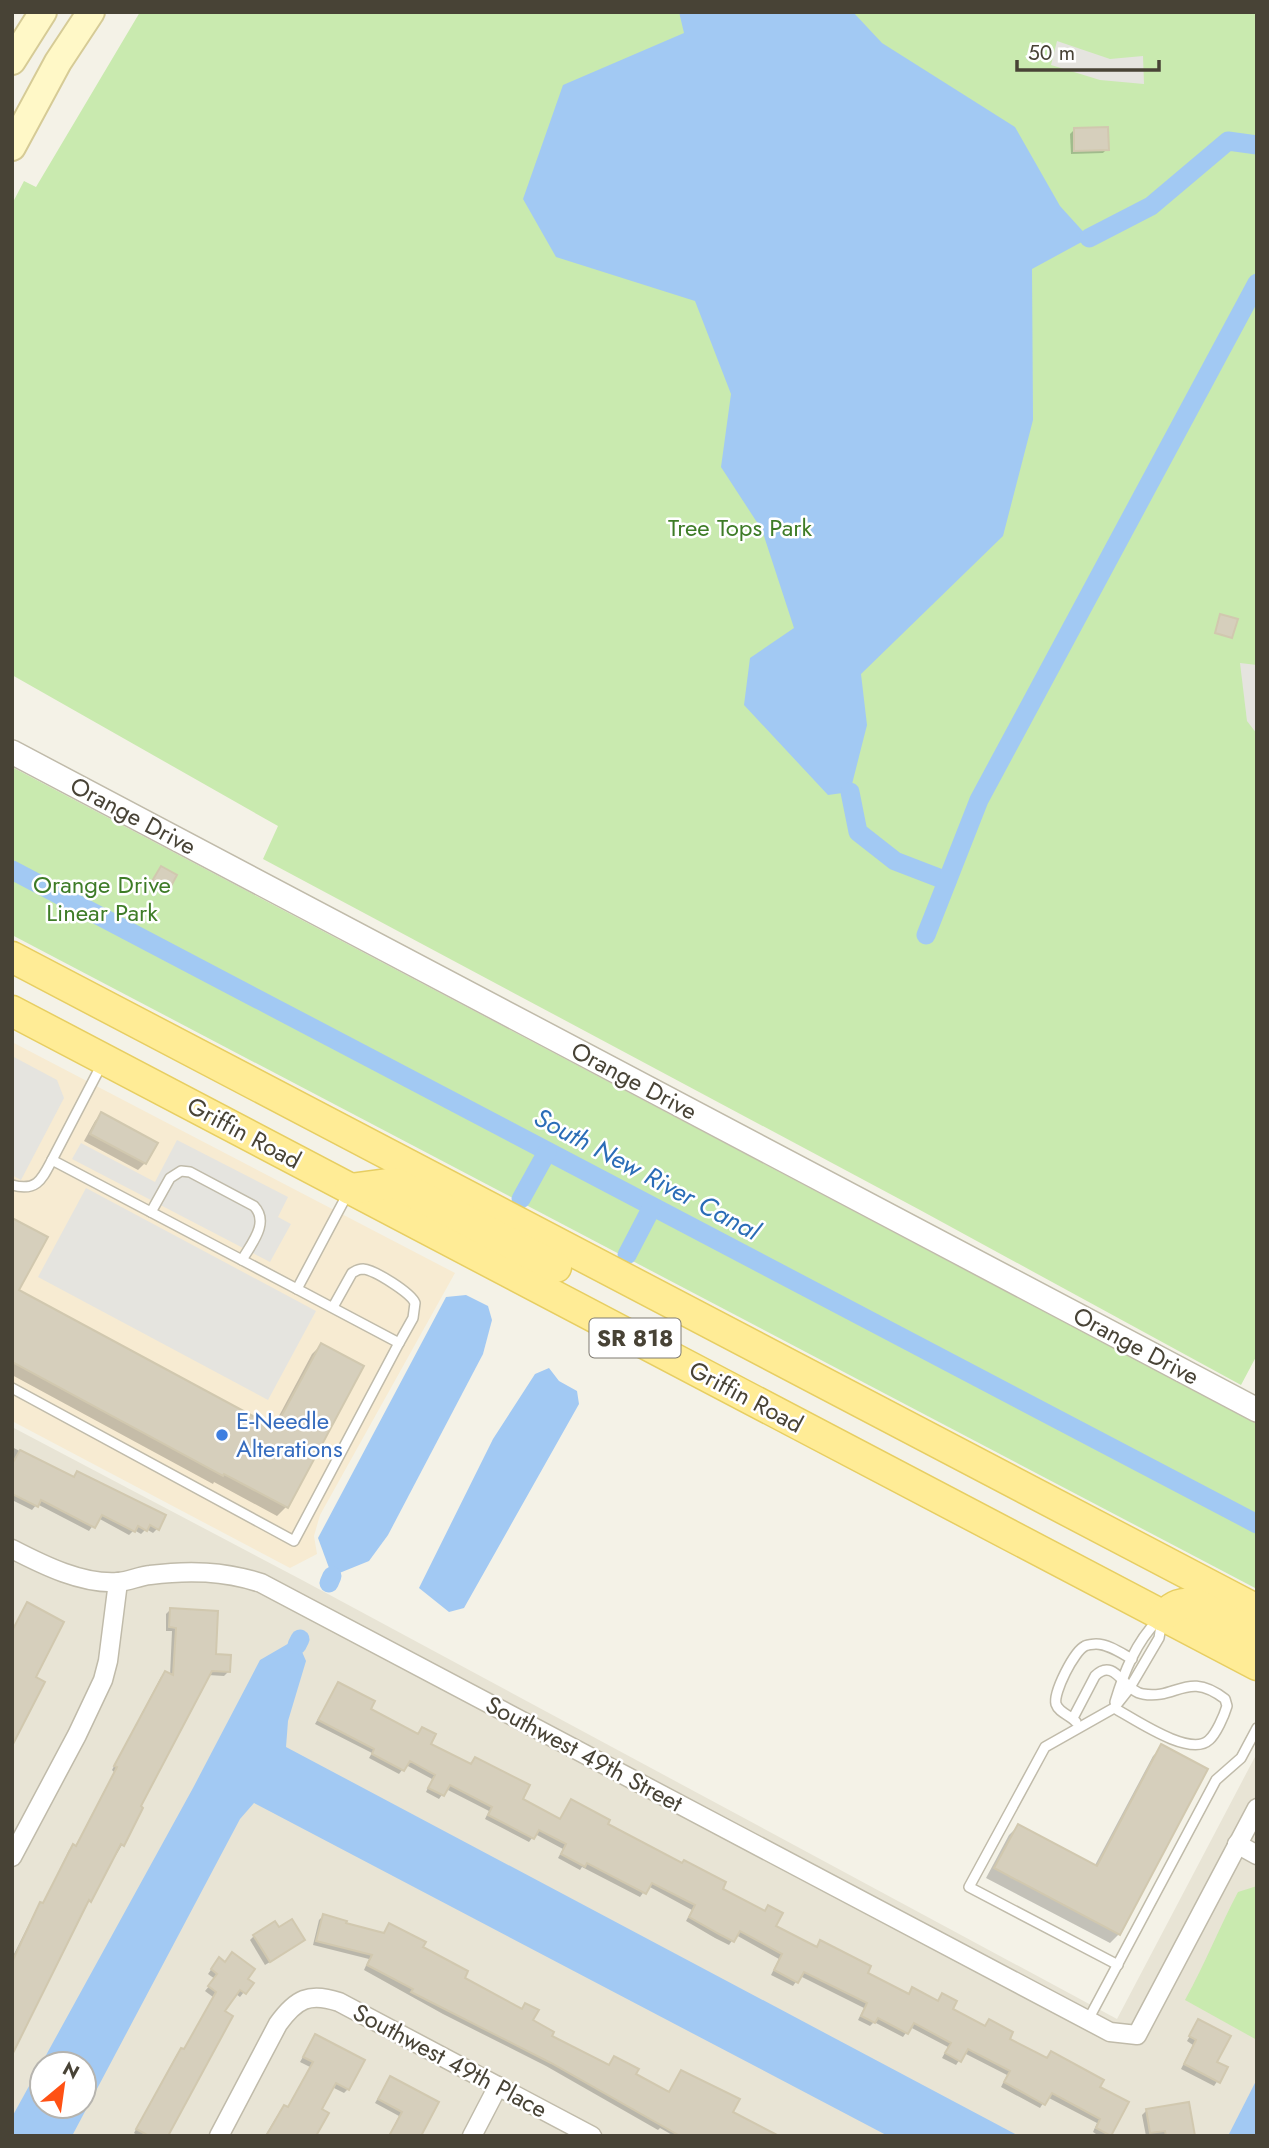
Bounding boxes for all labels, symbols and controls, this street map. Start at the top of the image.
scale bar [1017,28,1159,72]
text: 50 m [1028,38,1075,68]
park label: Tree Tops Park [668,510,813,545]
street label: Orange Drive [64,768,202,863]
park label: Orange Drive Linear Park [33,867,171,930]
street label: Orange Drive [565,1033,703,1128]
street label: Griffin Road [181,1088,307,1177]
water label: South New River Canal [527,1098,768,1250]
street label: Orange Drive [1067,1298,1205,1393]
road number: SR 818 [590,1318,680,1358]
street label: Griffin Road [683,1352,809,1441]
place label: E-Needle Alterations [236,1403,343,1466]
marker: E-Needle Alterations [214,1427,230,1443]
street label: Southwest 49th Street [479,1687,689,1820]
street label: Southwest 49th Place [347,1995,554,2127]
north arrow [28,2050,98,2120]
text: N [58,2055,84,2086]

